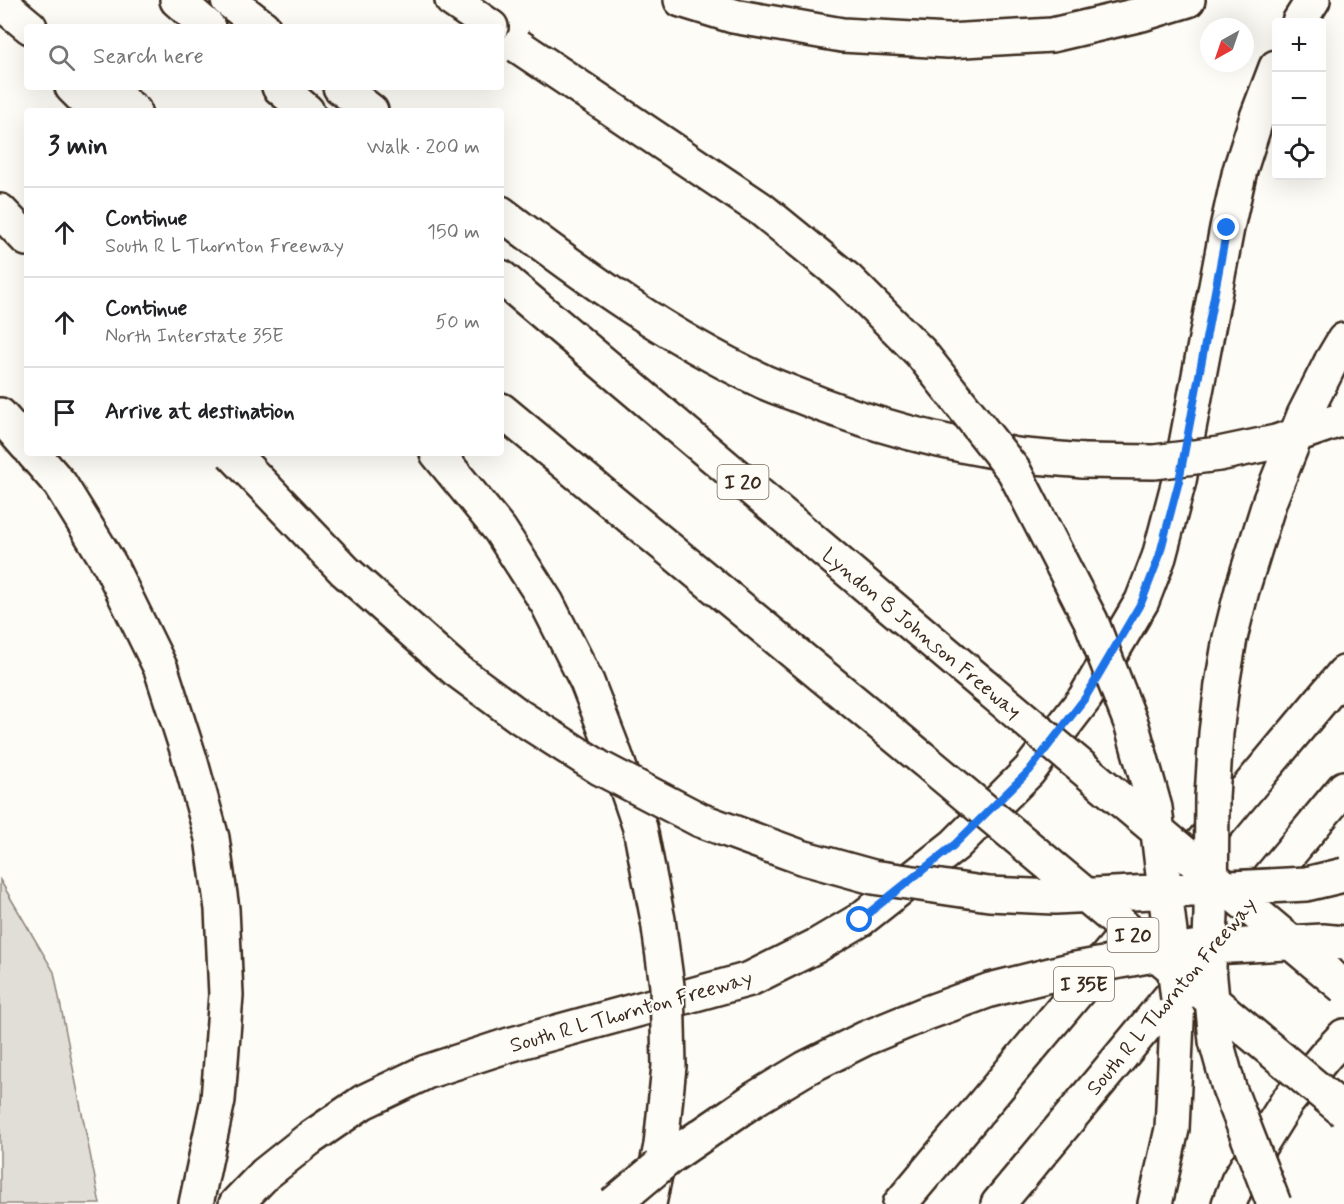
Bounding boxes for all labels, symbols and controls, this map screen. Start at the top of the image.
north arrow [1200,18,1254,72]
map controls [1272,18,1326,180]
button: + [1272,18,1326,72]
search box [24,24,504,90]
icon: search [45,41,78,74]
text: Search here [93,43,204,71]
button: − [1272,72,1326,126]
button: locate [1272,126,1326,180]
text: 3 min [48,130,108,164]
text: Walk · 200 m [367,134,480,161]
text: Continue [105,205,187,233]
route end [1213,214,1239,240]
icon: ahead [48,216,81,249]
text: 150 m [427,219,480,246]
text: South R L Thornton Freeway [105,233,344,260]
text: Continue [105,295,187,323]
icon: ahead [48,306,81,339]
text: 50 m [435,309,480,336]
text: North Interstate 35E [105,323,284,350]
icon: arrive [48,396,81,429]
text: Arrive at destination [105,398,295,426]
road number: I 20 [718,465,768,499]
street label: Lyndon B Johnson Freeway [816,542,1027,726]
street label: South R L Thornton Freeway [1080,892,1263,1102]
route start [846,906,872,932]
road number: I 20 [1108,918,1158,952]
street label: South R L Thornton Freeway [507,964,756,1060]
road number: I 35E [1054,967,1114,1001]

